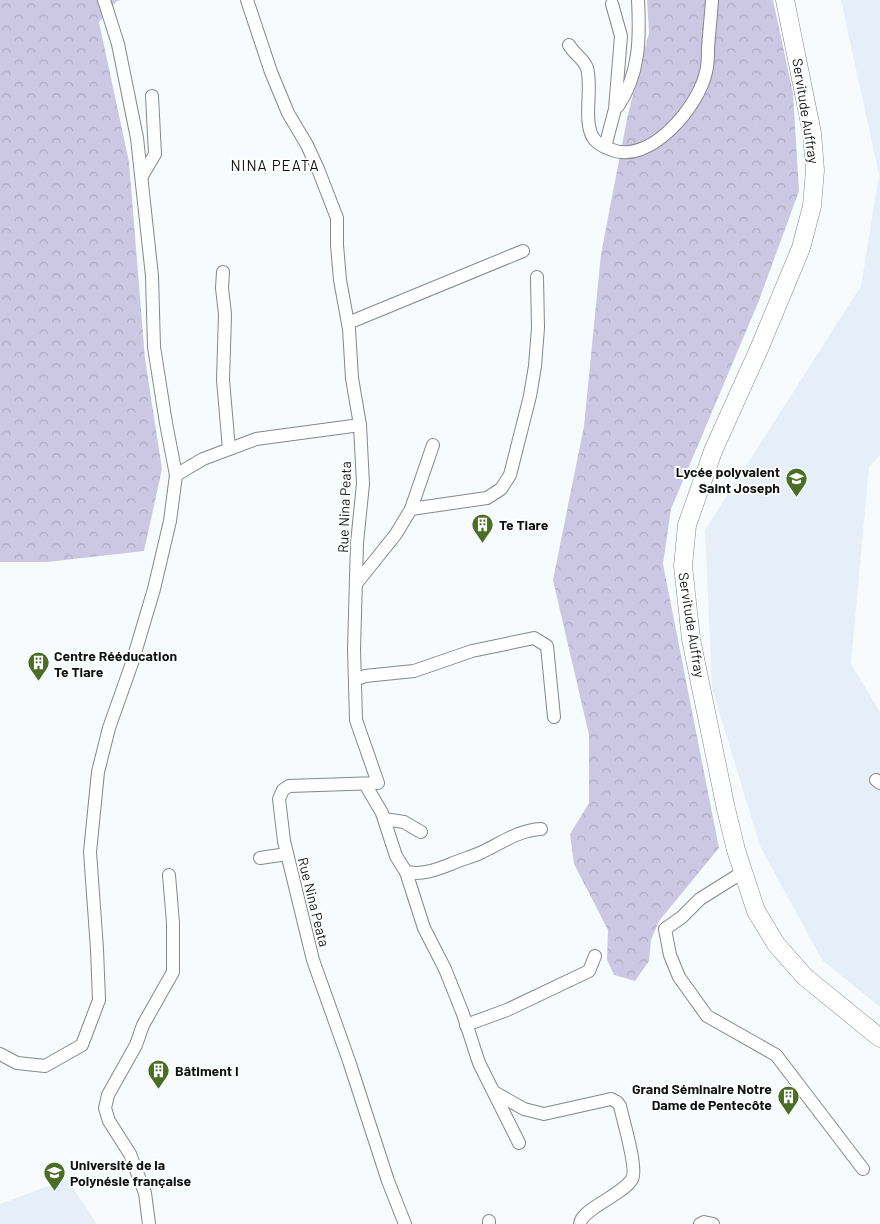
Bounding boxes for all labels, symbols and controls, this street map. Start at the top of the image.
street label: Servitude Auffray [789,57,823,165]
district label: NINA PEATA [230,156,320,174]
street label: Rue Nina Peata [334,461,354,553]
place label: Lycée polyvalent Saint Joseph [676,463,780,496]
school or university icon: Lycée polyvalent Saint Joseph [784,467,808,498]
building icon: Te Tiare [471,512,495,543]
place label: Te Tiare [499,516,549,533]
street label: Servitude Auffray [675,571,709,679]
place label: Centre Rééducation Te Tiare [54,647,177,680]
building icon: Centre Rééducation Te Tiare [26,651,50,682]
street label: Rue Nina Peata [295,855,333,949]
building icon: Bâtiment I [147,1058,171,1089]
place label: Bâtiment I [175,1062,239,1079]
place label: Grand Séminaire Notre Dame de Pentecôte [632,1080,772,1113]
building icon: Grand Séminaire Notre Dame de Pentecôte [776,1084,800,1115]
place label: Université de la Polynésie française [70,1156,192,1189]
school or university icon: Université de la Polynésie française [42,1160,66,1191]

